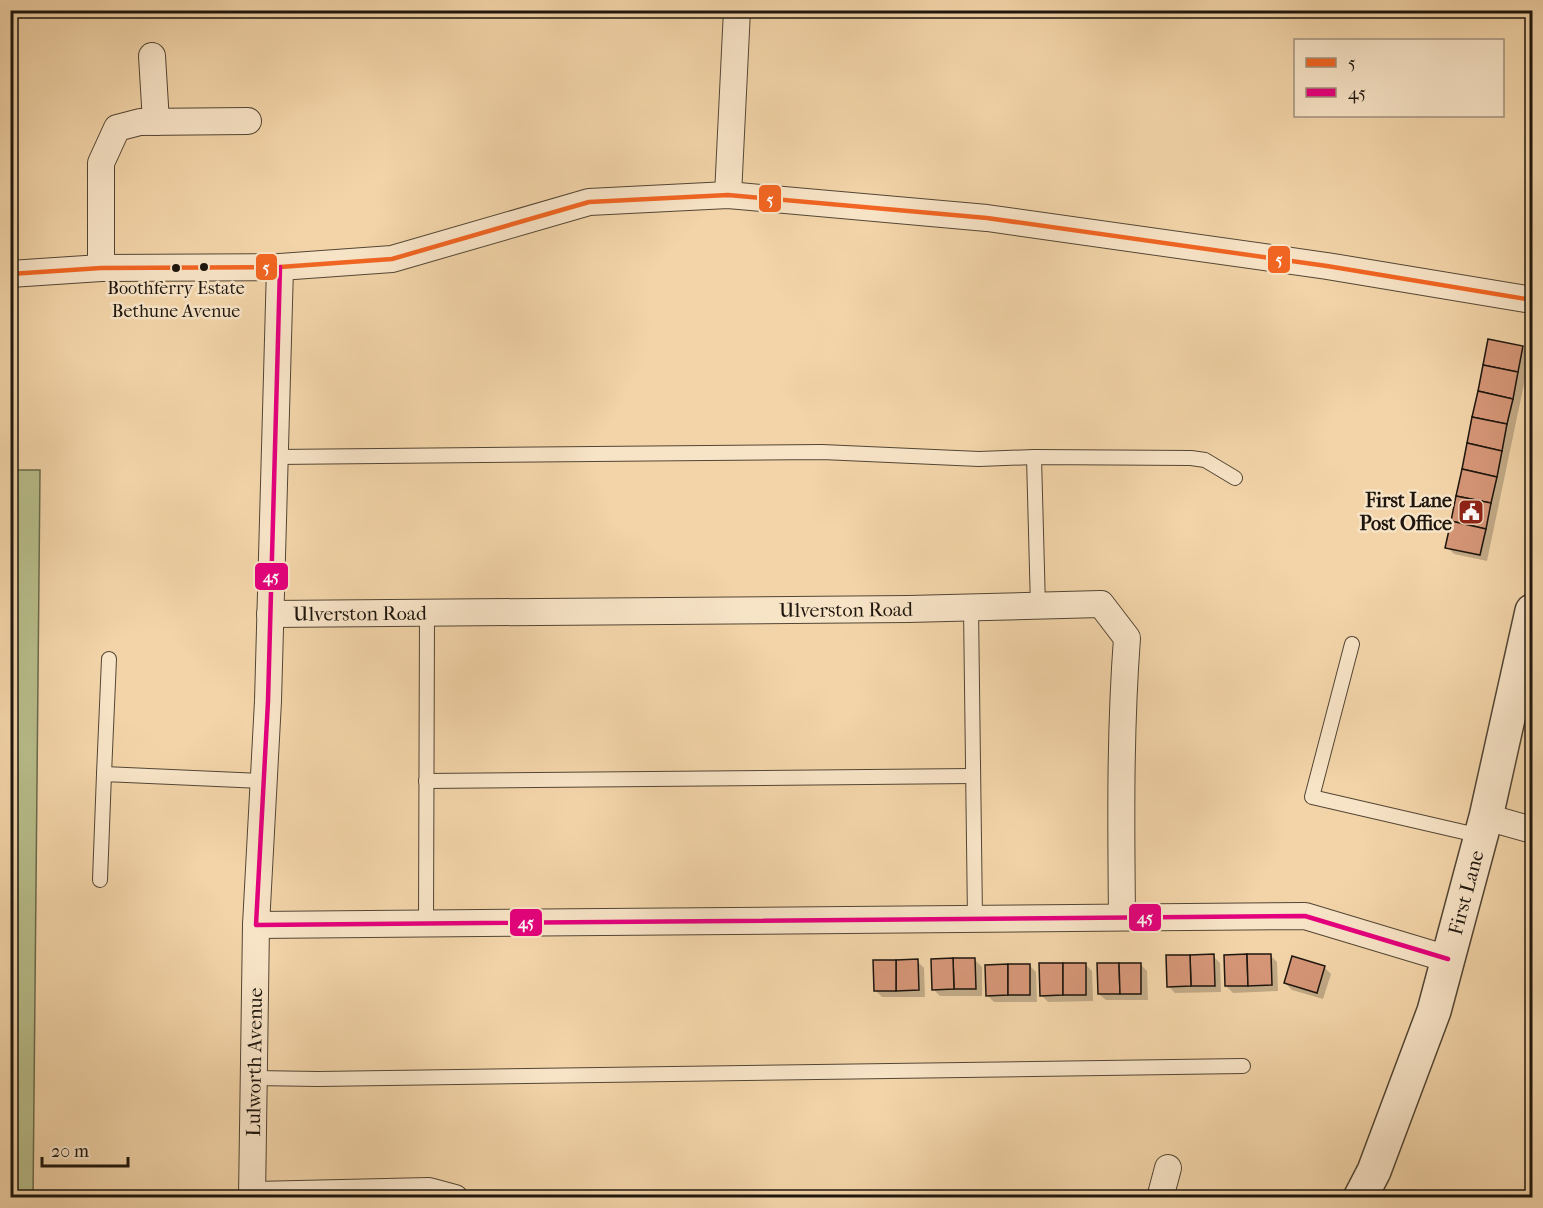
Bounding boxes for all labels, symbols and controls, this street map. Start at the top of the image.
legend [1294,39,1504,117]
text: 5 [1348,53,1356,74]
text: 45 [1348,83,1366,104]
line badge: 5 [758,184,782,213]
text: 5 [767,190,774,209]
line badge: 5 [1267,245,1291,274]
text: 5 [1276,250,1283,269]
line badge: 5 [255,253,278,281]
text: 5 [263,258,270,277]
unlabelled marker [198,261,210,273]
marker: Boothferry Estate Bethune Avenue [170,262,182,274]
place label: Boothferry Estate Bethune Avenue [107,278,245,322]
place label: First Lane Post Office [1359,489,1452,535]
public building icon: First Lane Post Office [1456,497,1486,527]
line badge: 45 [254,562,289,591]
text: 45 [262,567,279,587]
street label: Ulverston Road [779,597,914,622]
street label: Ulverston Road [293,601,428,625]
street label: First Lane [1443,847,1488,937]
line badge: 45 [1128,903,1162,932]
line badge: 45 [509,908,543,937]
text: 45 [1136,908,1153,928]
text: 45 [517,913,534,933]
street label: Lulworth Avenue [241,987,267,1137]
scale bar [42,1130,128,1168]
text: 20 m [51,1141,89,1162]

